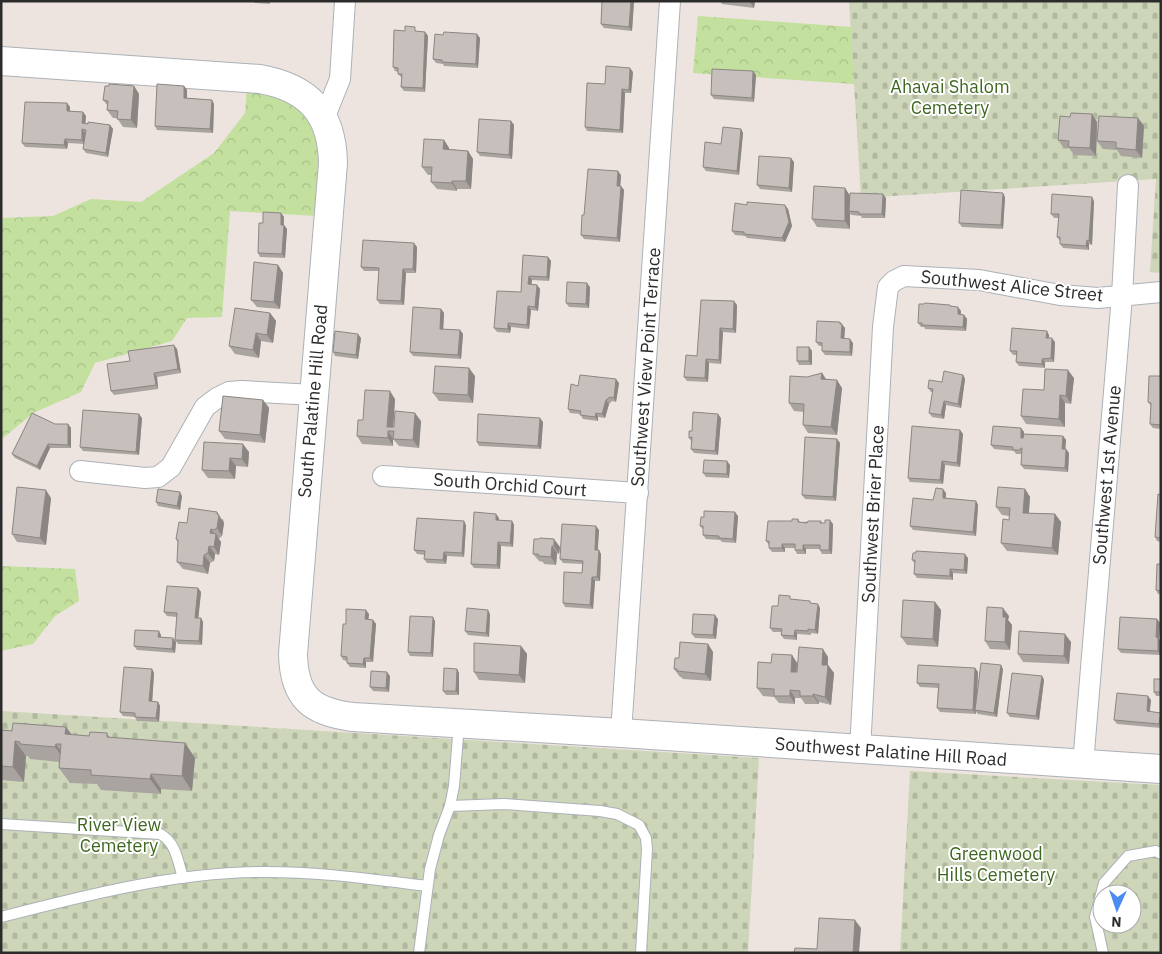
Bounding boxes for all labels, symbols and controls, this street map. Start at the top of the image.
park label: Ahavai Shalom Cemetery [890,75,1010,119]
street label: Southwest View Point Terrace [626,246,665,487]
street label: Southwest Alice Street [920,264,1104,307]
street label: South Palatine Hill Road [293,303,332,499]
street label: Southwest 1st Avenue [1087,384,1126,566]
street label: Southwest Brier Place [856,424,889,603]
street label: South Orchid Court [433,468,588,501]
street label: Southwest Palatine Hill Road [774,732,1008,771]
park label: River View Cemetery [77,813,161,857]
park label: Greenwood Hills Cemetery [937,842,1055,886]
north arrow [1092,884,1142,934]
text: N [1111,913,1122,931]

